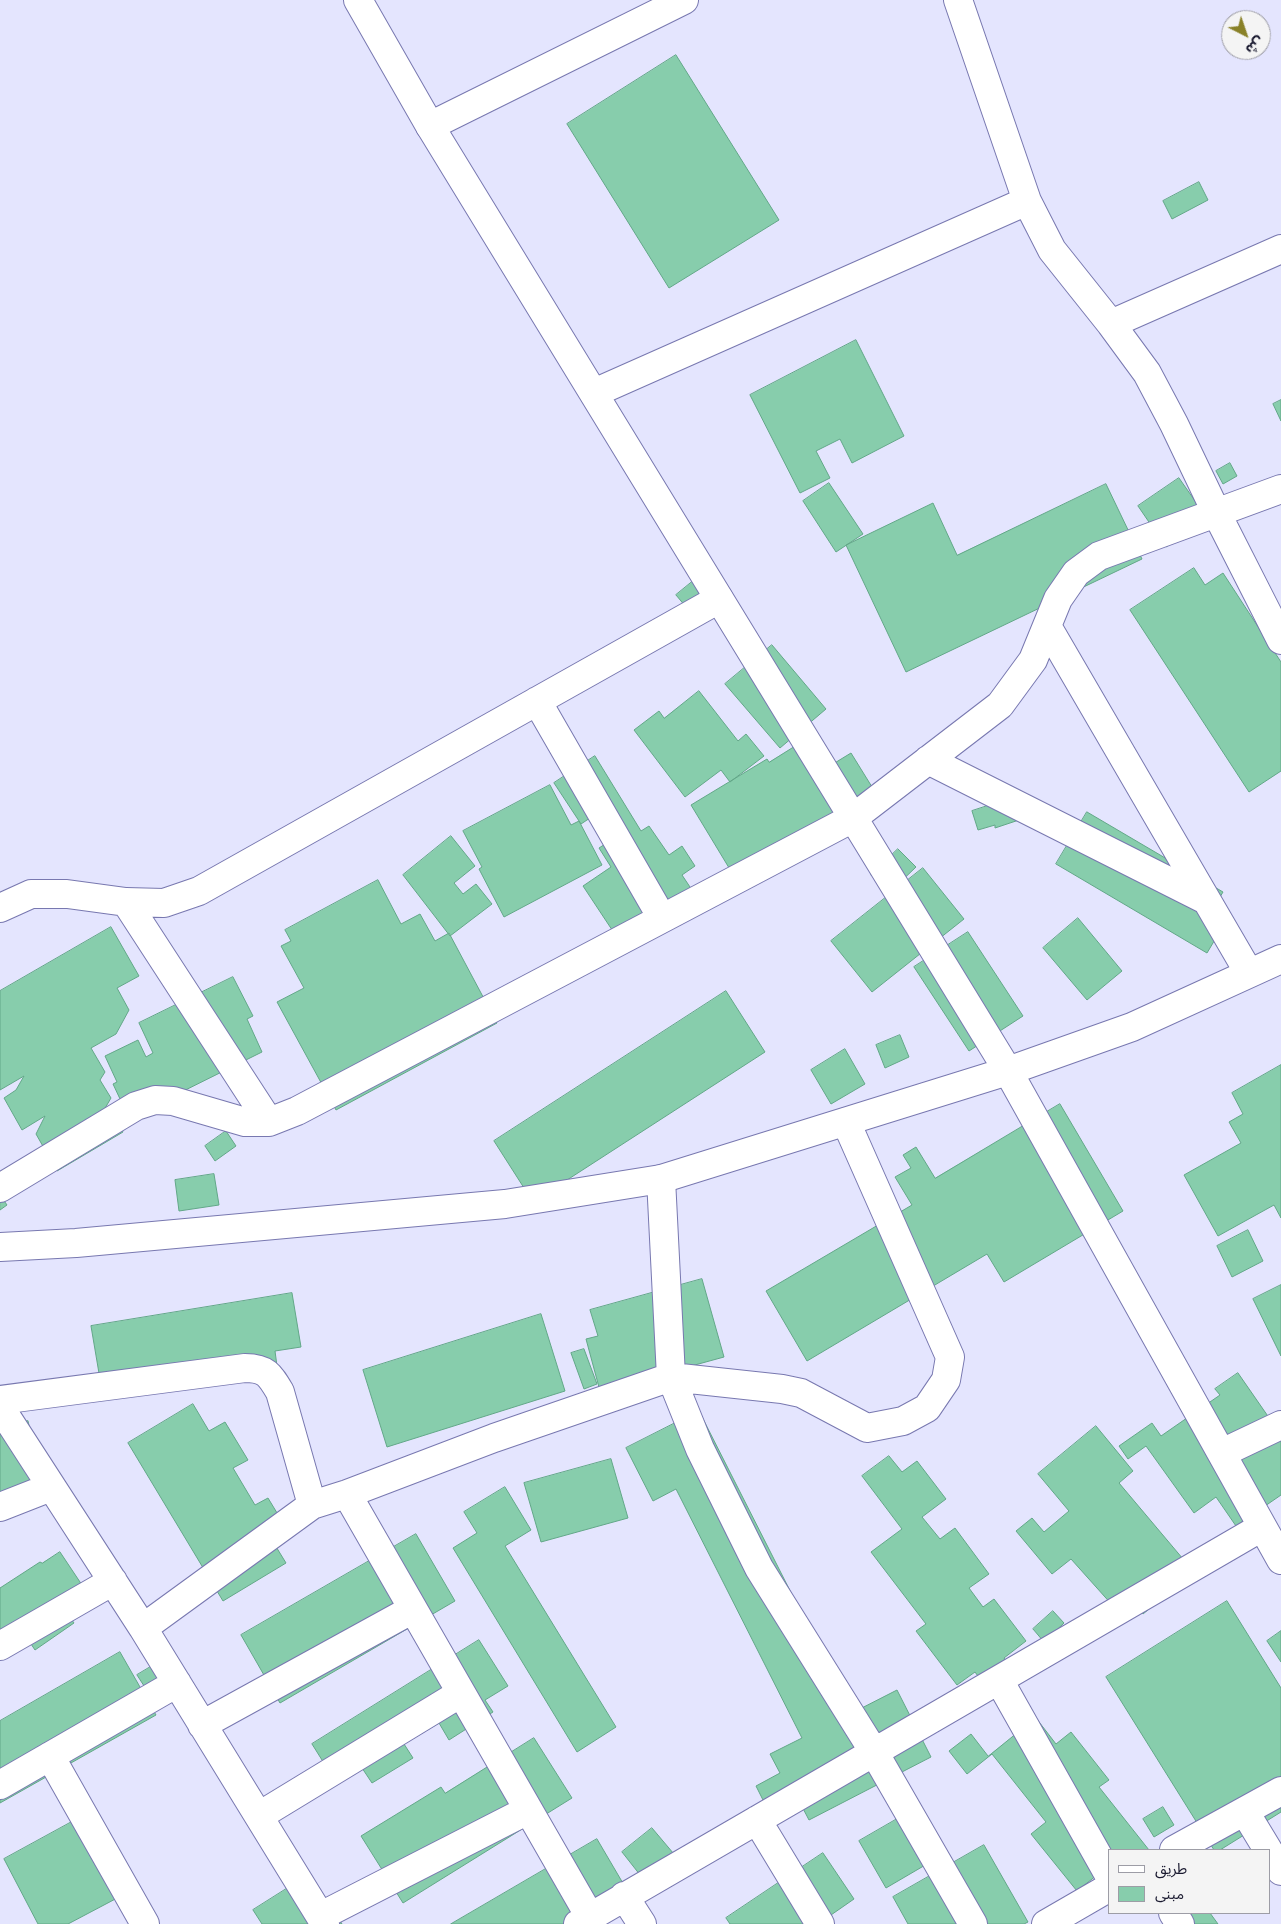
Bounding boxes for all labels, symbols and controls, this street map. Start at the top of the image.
north arrow [1221,10,1271,60]
text: ش [1243,33,1268,58]
legend [1108,1849,1271,1914]
text: طريق [1155,1860,1187,1878]
text: مبنى [1155,1885,1184,1903]

